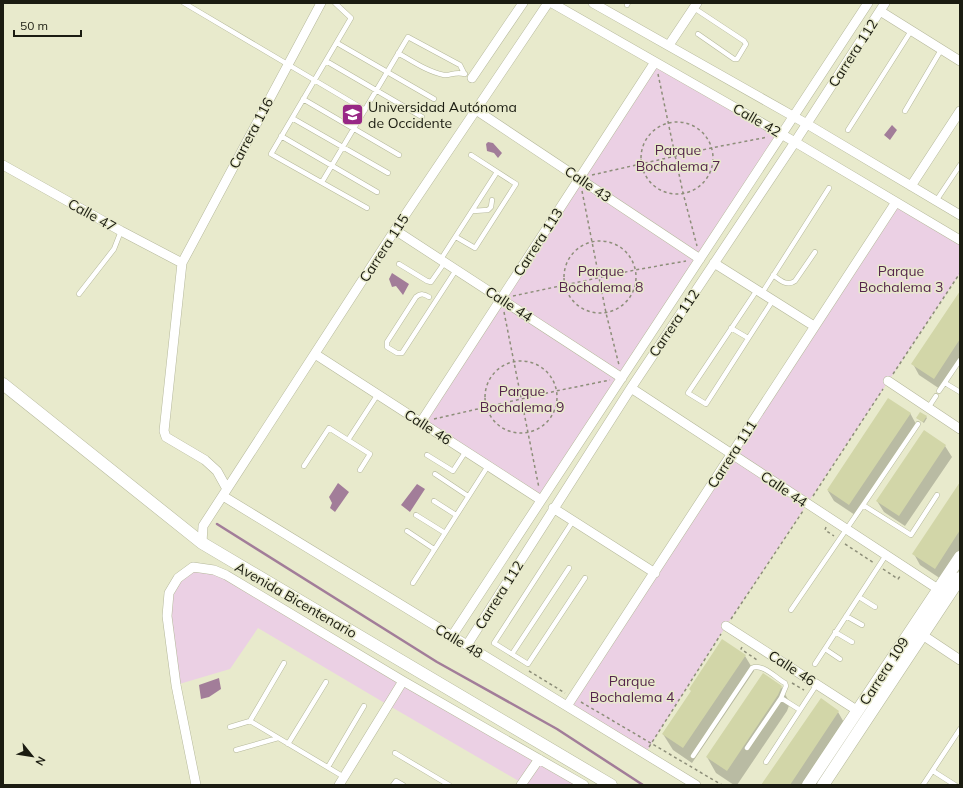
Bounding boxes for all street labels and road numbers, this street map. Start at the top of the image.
street label: Carrera 112 [824,16,882,90]
street label: Carrera 116 [225,94,277,172]
street label: Calle 42 [730,99,784,141]
street label: Calle 43 [561,162,615,206]
street label: Calle 47 [65,194,119,236]
street label: Carrera 113 [509,205,567,279]
street label: Carrera 115 [355,211,413,285]
street label: Calle 44 [482,282,536,326]
street label: Carrera 112 [645,286,703,360]
street label: Calle 46 [401,405,455,449]
street label: Carrera 111 [703,417,761,491]
street label: Calle 44 [757,467,811,511]
street label: Carrera 112 [471,557,527,633]
street label: Avenida Bicentenario [232,558,360,642]
street label: Calle 48 [432,620,486,662]
street label: Carrera 109 [855,634,913,708]
street label: Calle 46 [765,646,819,690]

